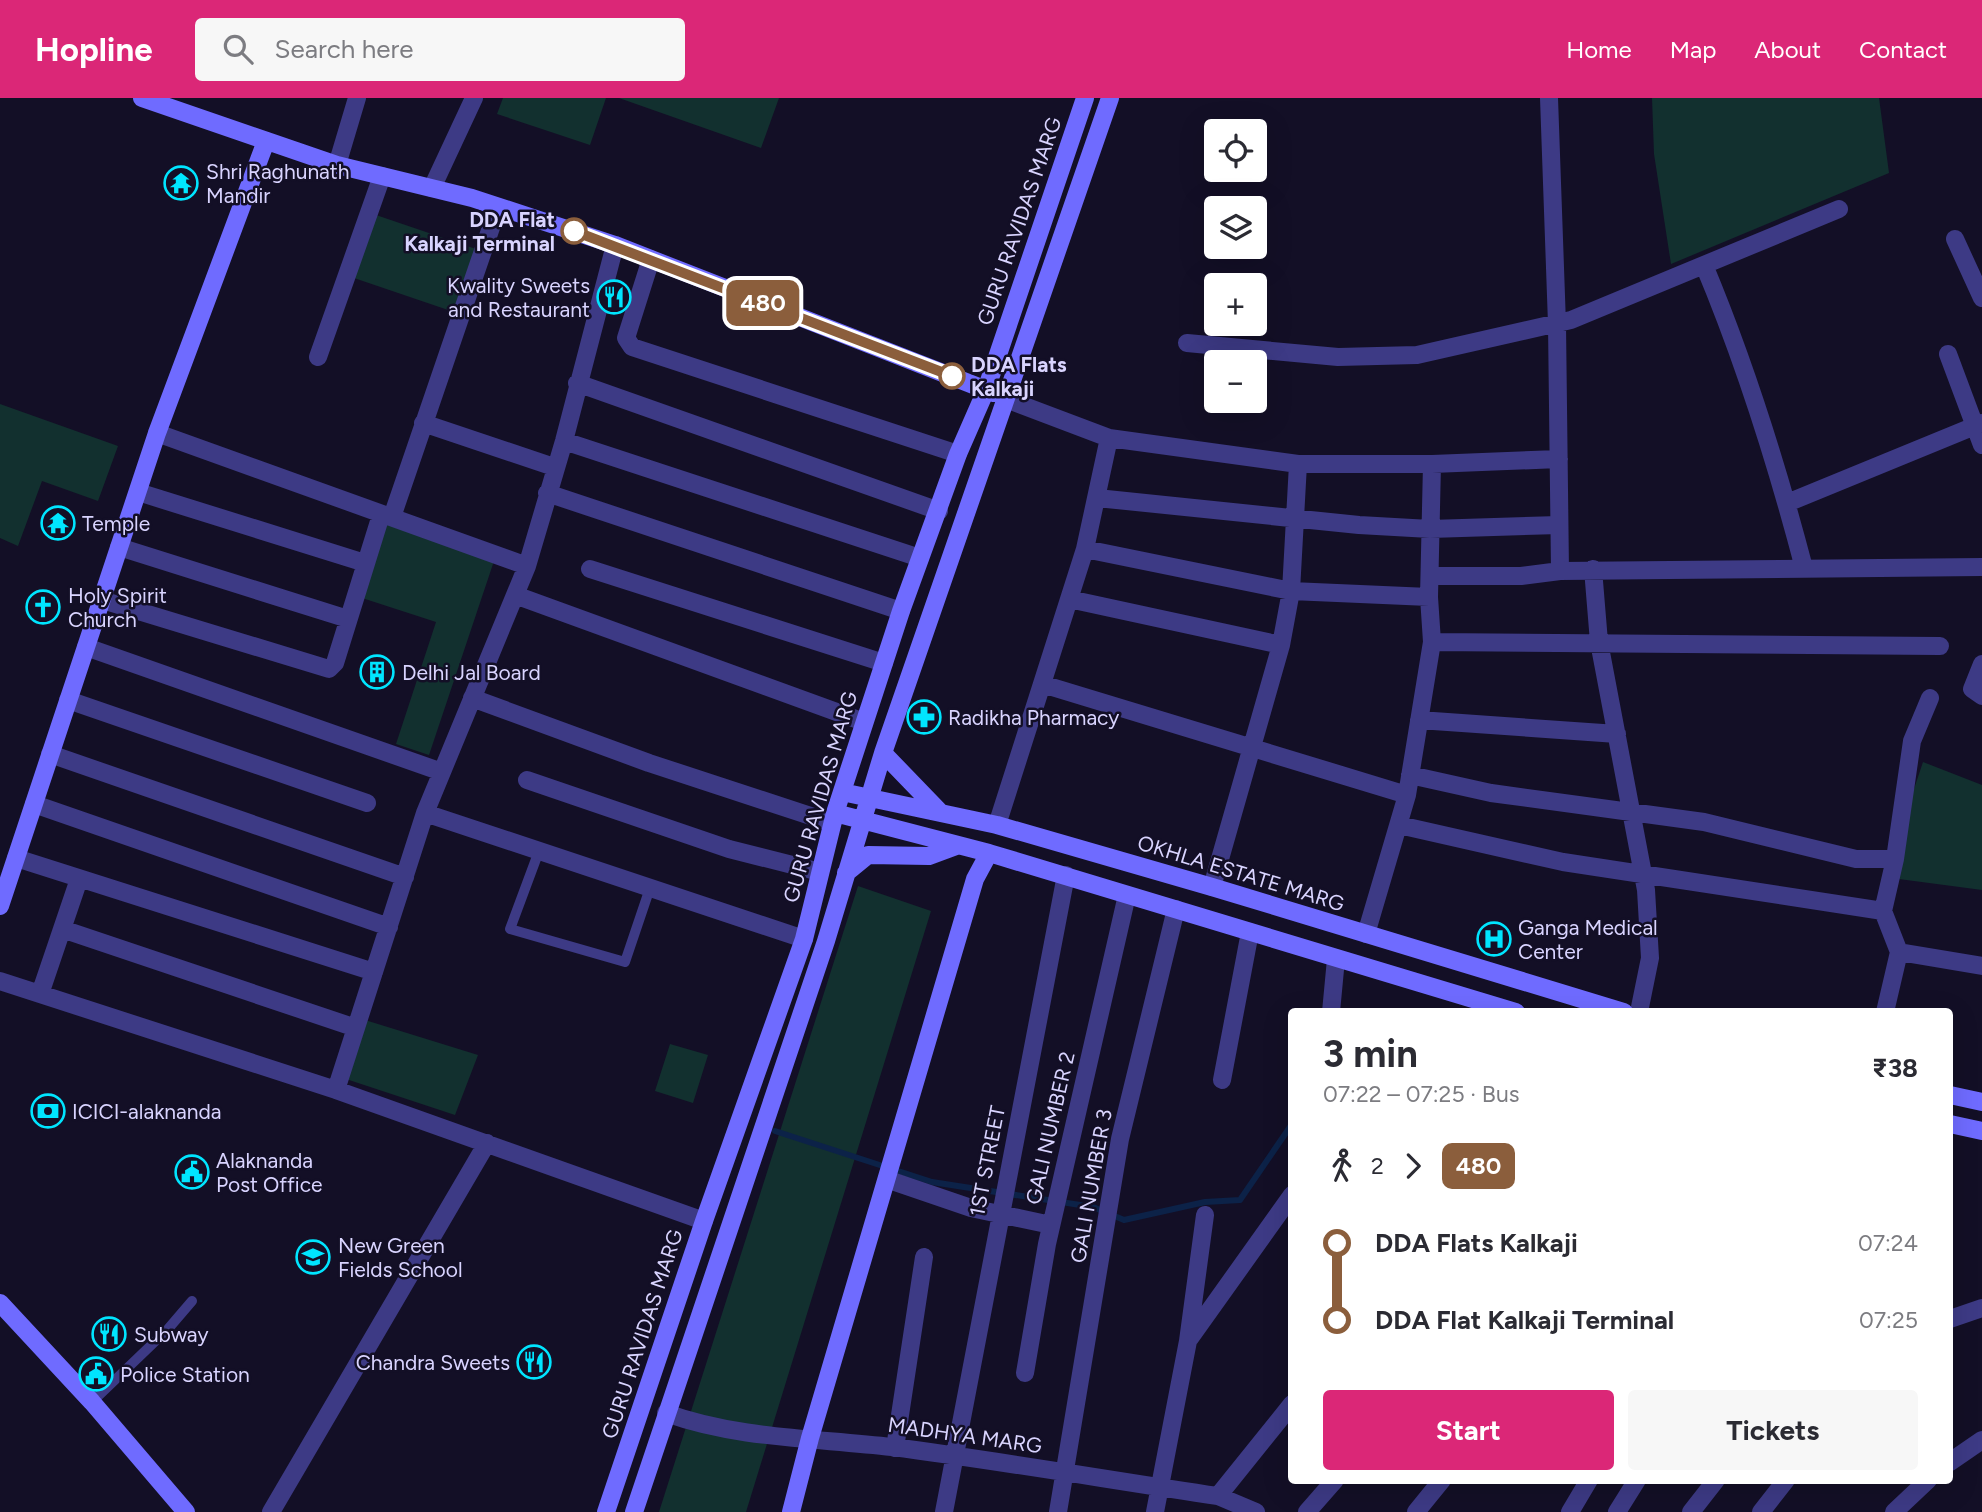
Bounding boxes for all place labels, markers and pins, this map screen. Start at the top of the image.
place label: Shri Raghunath Mandir [206,159,349,208]
temple icon: Shri Raghunath Mandir [162,164,200,202]
place label: DDA Flat Kalkaji Terminal [404,207,555,256]
marker: DDA Flat Kalkaji Terminal [561,218,587,244]
place label: Kwality Sweets and Restaurant [447,273,590,322]
restaurant icon: Kwality Sweets and Restaurant [595,278,633,316]
place label: DDA Flats Kalkaji [971,352,1067,401]
marker: DDA Flats Kalkaji [939,363,965,389]
temple icon: Temple [39,504,77,542]
place label: Temple [82,511,150,536]
place label: Holy Spirit Church [68,583,167,632]
church icon: Holy Spirit Church [24,588,62,626]
building icon: Delhi Jal Board [358,653,396,691]
place label: Delhi Jal Board [402,660,541,685]
pharmacy icon: Radikha Pharmacy [905,698,943,736]
place label: Radikha Pharmacy [948,705,1119,730]
place label: Ganga Medical Center [1518,915,1658,964]
hospital icon: Ganga Medical Center [1475,920,1513,958]
bank icon: ICICI-alaknanda [29,1092,67,1130]
place label: ICICI-alaknanda [72,1099,222,1124]
place label: Alaknanda Post Office [216,1148,323,1197]
public building icon: Alaknanda Post Office [173,1153,211,1191]
place label: New Green Fields School [338,1233,463,1282]
school or university icon: New Green Fields School [294,1238,332,1276]
restaurant icon: Subway [90,1315,128,1353]
place label: Subway [134,1322,208,1347]
restaurant icon: Chandra Sweets [515,1343,553,1381]
place label: Chandra Sweets [356,1350,510,1375]
public building icon: Police Station [77,1355,115,1393]
place label: Police Station [120,1362,250,1387]

